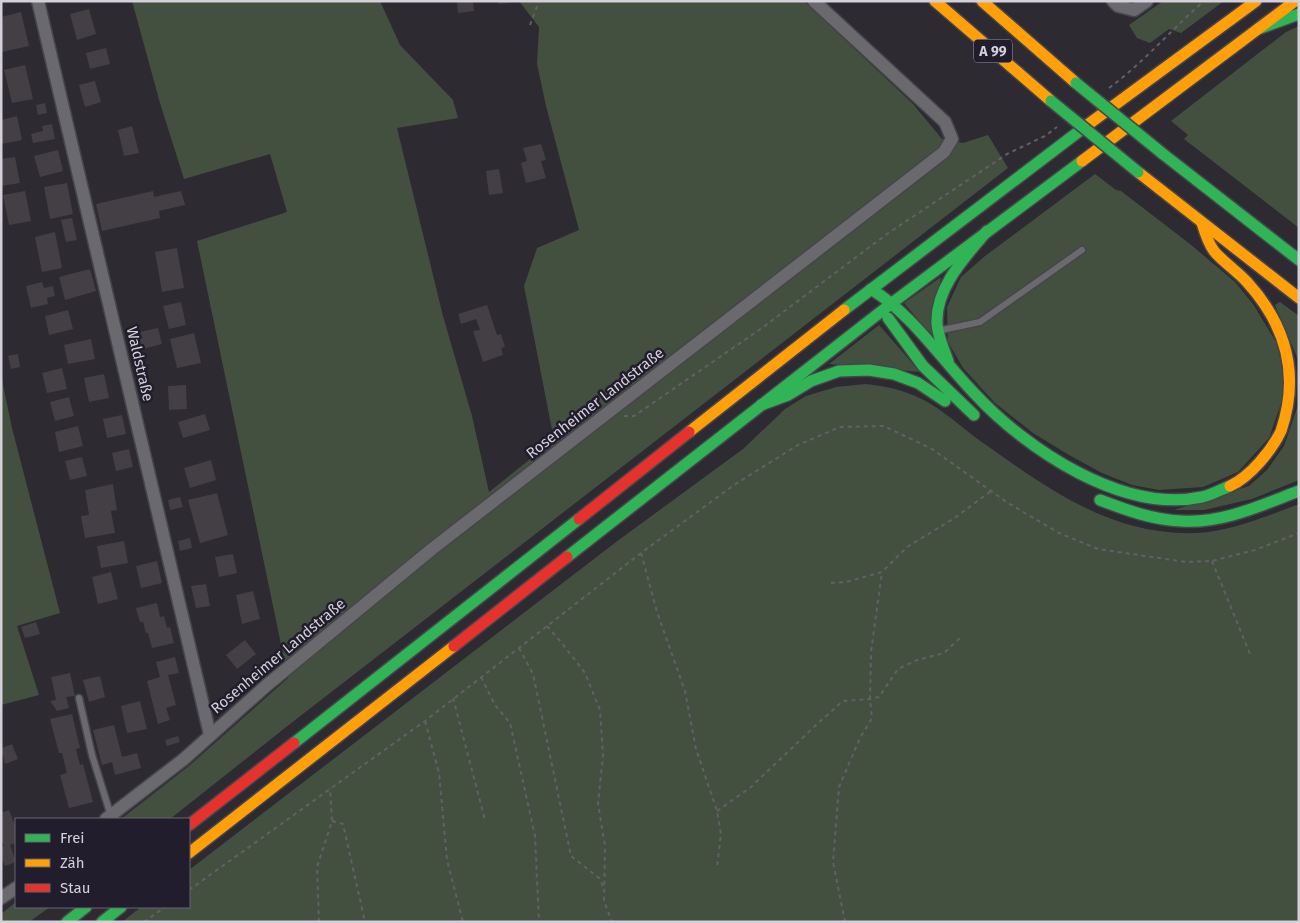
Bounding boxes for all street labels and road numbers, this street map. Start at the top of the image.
road number: A 99 [974,40,1012,62]
street label: Waldstraße [123,325,157,403]
street label: Rosenheimer Landstraße [523,344,667,462]
street label: Rosenheimer Landstraße [207,595,349,717]

